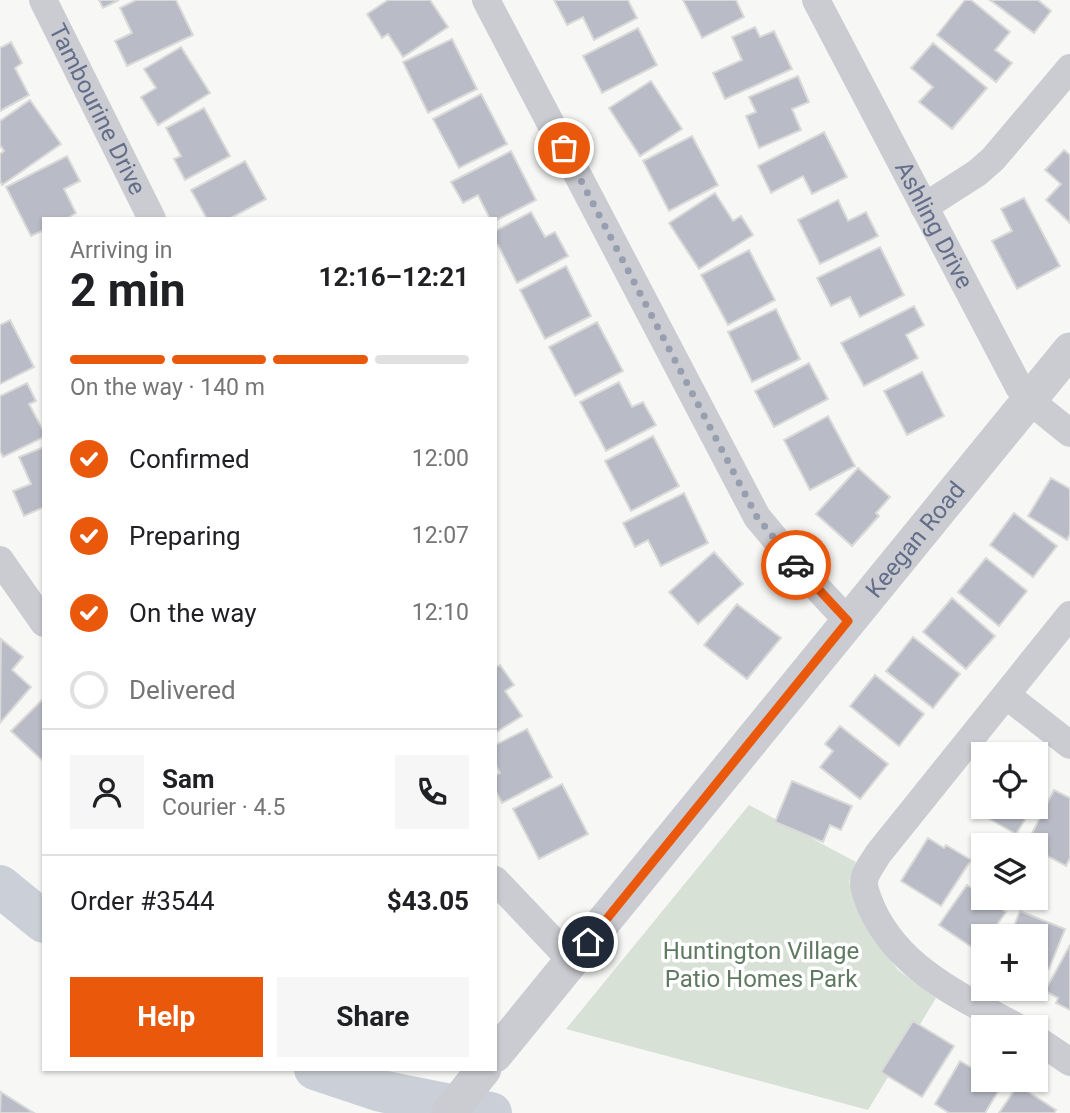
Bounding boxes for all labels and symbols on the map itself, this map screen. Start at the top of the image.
street label: Tambourine Drive [43,19,152,199]
pin [534,118,594,178]
street label: Ashling Drive [889,157,979,293]
street label: Keegan Road [860,476,971,603]
courier [761,530,831,600]
pin [558,912,618,972]
park label: Huntington Village Patio Homes Park [663,937,859,993]

